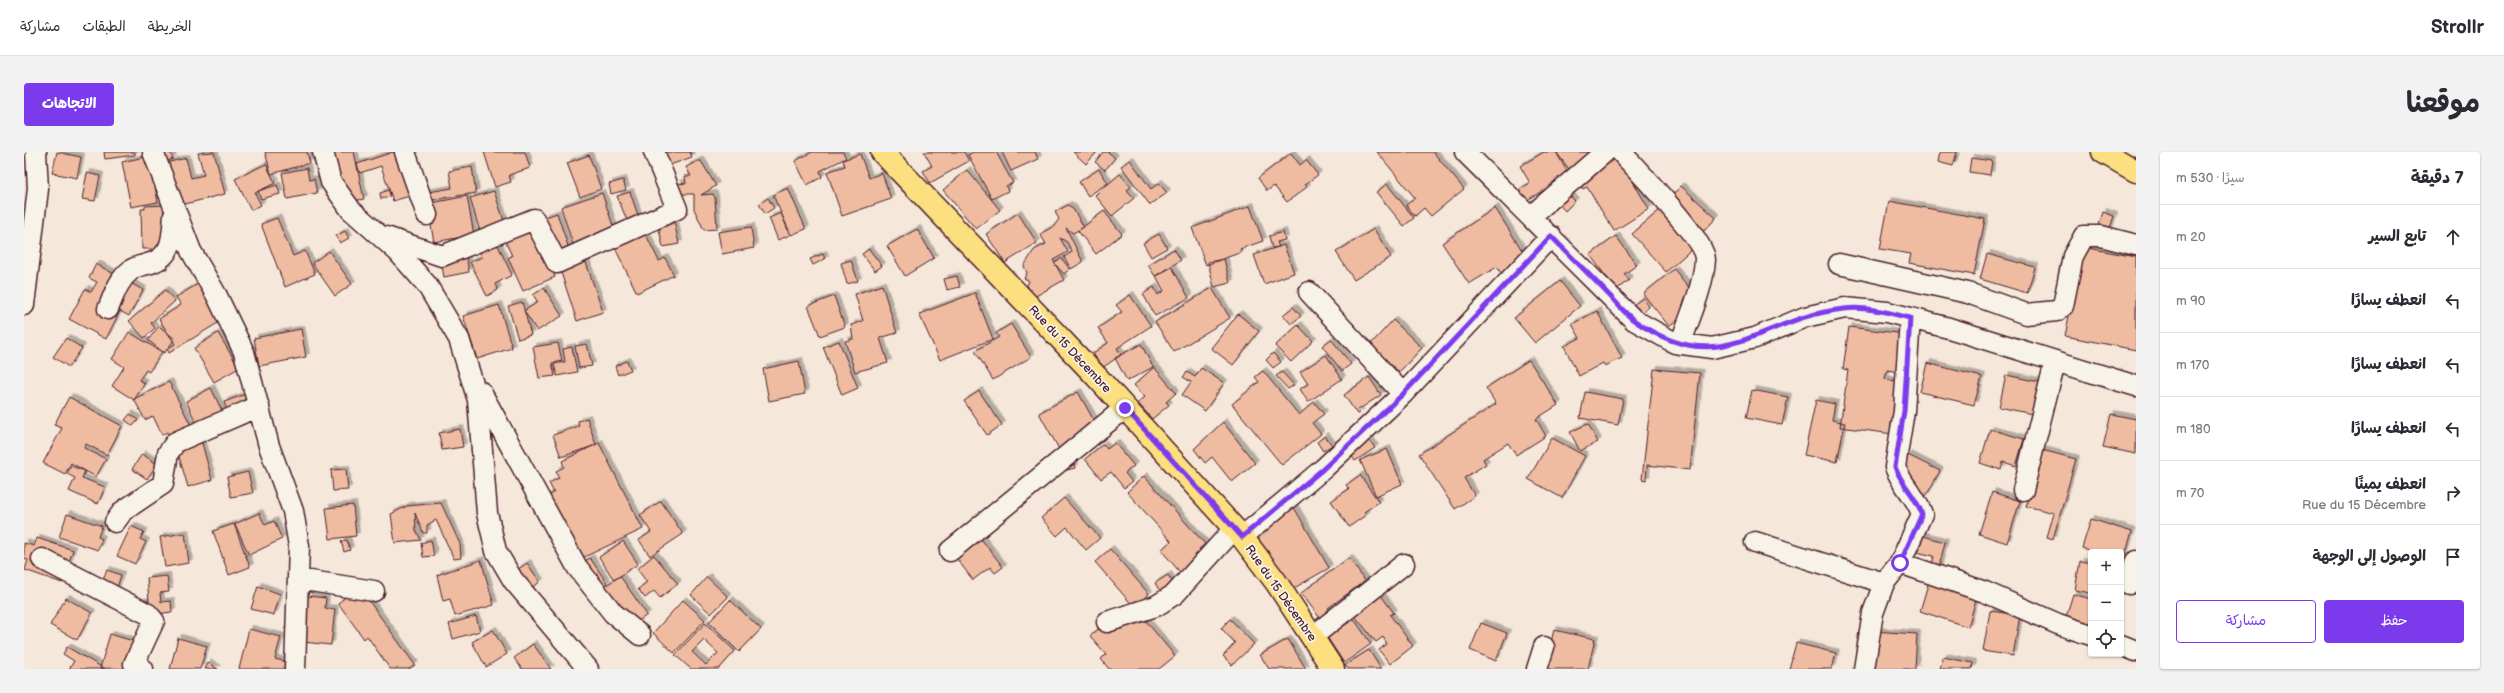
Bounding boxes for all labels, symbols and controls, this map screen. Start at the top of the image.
text: Strollr [2431,16,2484,39]
text: مشاركة [20,18,60,35]
text: الطبقات [82,18,126,35]
text: الخريطة [148,18,191,35]
button: الاتجاهات [24,83,114,126]
text: موقعنا [2406,87,2480,120]
text: 7 دقيقة [2411,168,2464,188]
text: سيرًا · 530 m [2176,170,2244,186]
icon: ahead [2442,226,2464,248]
text: تابع السير [2368,227,2426,246]
text: 20 m [2176,229,2206,245]
icon: left [2442,290,2464,312]
text: انعطف يسارًا [2351,291,2426,310]
text: 90 m [2176,293,2205,309]
street label: Rue du 15 Décembre [1025,302,1114,396]
icon: left [2442,354,2464,376]
text: انعطف يسارًا [2351,355,2426,374]
text: 170 m [2176,357,2209,373]
route end [1116,399,1134,417]
icon: left [2442,418,2464,440]
text: انعطف يسارًا [2351,419,2426,438]
text: 180 m [2176,421,2211,437]
text: انعطف يمينًا [2355,475,2426,494]
icon: right [2442,482,2464,504]
text: 70 m [2176,485,2204,501]
text: Rue du 15 Décembre [2302,497,2426,513]
street label: Rue du 15 Décembre [1242,542,1320,644]
icon: arrive [2442,546,2464,568]
text: الوصول إلى الوجهة [2312,547,2426,566]
map controls [2088,549,2124,657]
button: + [2088,549,2124,585]
route start [1891,554,1909,572]
button: − [2088,585,2124,621]
button: مشاركة [2176,600,2316,643]
button: حفظ [2324,600,2464,643]
button: locate [2088,621,2124,657]

